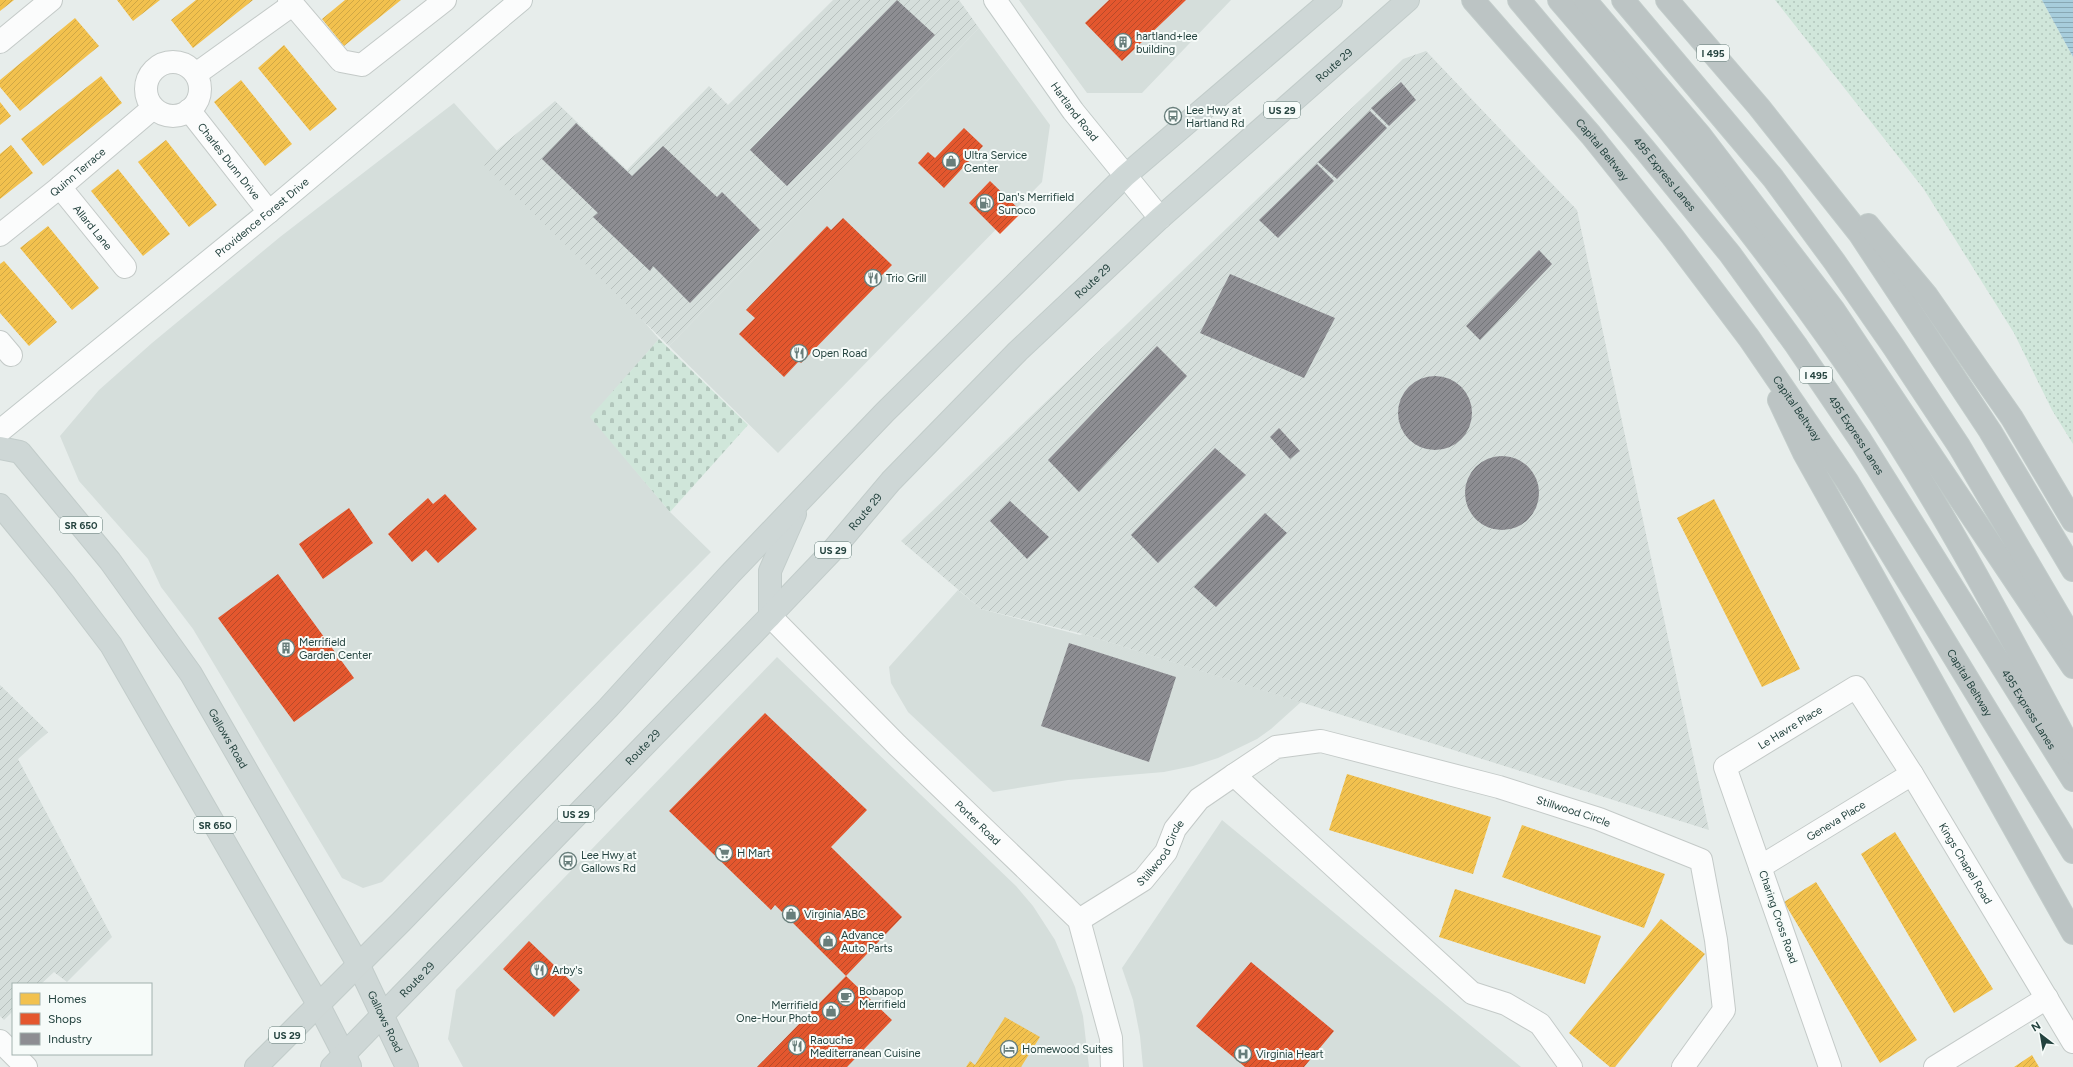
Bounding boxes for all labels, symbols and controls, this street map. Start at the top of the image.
place label: hartland+lee building [1136,30,1198,56]
building icon: hartland+lee building [1113,32,1133,52]
street label: Route 29 [1313,45,1355,85]
road number: I 495 [1697,45,1729,61]
street label: Hartland Road [1048,80,1101,143]
road number: US 29 [1264,102,1300,118]
place label: Lee Hwy at Hartland Rd [1186,104,1244,130]
bus stop icon: Lee Hwy at Hartland Rd [1163,106,1183,126]
street label: Capital Beltway [1573,116,1632,184]
street label: Charles Dunn Drive [195,120,263,202]
street label: 495 Express Lanes [1631,134,1699,214]
street label: Quinn Terrace [47,145,108,199]
place label: Ultra Service Center [964,149,1027,175]
shop icon: Ultra Service Center [941,151,961,171]
street label: Providence Forest Drive [212,175,311,260]
place label: Dan's Merrifield Sunoco [998,191,1074,217]
fuel station icon: Dan's Merrifield Sunoco [975,193,995,213]
street label: Allard Lane [71,202,115,253]
street label: Route 29 [1072,261,1113,301]
restaurant icon: Trio Grill [863,268,883,288]
place label: Trio Grill [886,272,926,285]
restaurant icon: Open Road [789,343,809,363]
place label: Open Road [812,347,867,360]
road number: I 495 [1800,367,1832,383]
street label: Capital Beltway [1770,373,1824,444]
street label: 495 Express Lanes [1826,393,1887,477]
street label: Route 29 [846,490,885,533]
road number: SR 650 [60,517,102,533]
road number: US 29 [815,542,851,558]
place label: Merrifield Garden Center [299,636,372,662]
building icon: Merrifield Garden Center [276,638,296,658]
street label: Capital Beltway [1944,646,1995,719]
street label: 495 Express Lanes [1999,667,2059,752]
street label: Le Havre Place [1756,703,1824,752]
street label: Gallows Road [206,706,250,771]
street label: Route 29 [622,726,663,768]
street label: Stillwood Circle [1535,793,1613,830]
street label: Porter Road [952,798,1003,848]
street label: Geneva Place [1804,798,1868,844]
road number: US 29 [558,806,594,822]
road number: SR 650 [194,817,236,833]
street label: Stillwood Circle [1134,817,1187,889]
street label: Kings Chapel Road [1936,820,1995,906]
supermarket icon: H Mart [714,843,734,863]
place label: H Mart [737,847,771,860]
place label: Lee Hwy at Gallows Rd [581,849,637,875]
bus stop icon: Lee Hwy at Gallows Rd [558,851,578,871]
street label: Charing Cross Road [1756,869,1800,965]
shop icon: Virginia ABC [781,904,801,924]
place label: Virginia ABC [804,908,866,921]
place label: Advance Auto Parts [841,929,893,955]
shop icon: Advance Auto Parts [818,931,838,951]
street label: Route 29 [397,959,437,1000]
restaurant icon: Arby's [529,960,549,980]
place label: Arby's [552,964,583,977]
legend [12,983,152,1055]
place label: Bobapop Merrifield [859,985,906,1011]
cafe icon: Bobapop Merrifield [836,987,856,1007]
street label: Gallows Road [365,988,406,1054]
text: Homes [48,992,87,1006]
place label: Merrifield One-Hour Photo [736,999,818,1025]
shop icon: Merrifield One-Hour Photo [821,1001,841,1021]
text: Shops [48,1012,82,1026]
north arrow [2021,1015,2061,1055]
text: N [2029,1019,2043,1035]
road number: US 29 [269,1027,305,1043]
text: Industry [48,1032,93,1046]
place label: Raouche Mediterranean Cuisine [810,1034,921,1060]
restaurant icon: Raouche Mediterranean Cuisine [787,1036,807,1056]
hotel icon: Homewood Suites [999,1039,1019,1059]
place label: Homewood Suites [1022,1043,1113,1056]
hospital icon: Virginia Heart [1233,1044,1253,1064]
place label: Virginia Heart [1256,1048,1324,1061]

